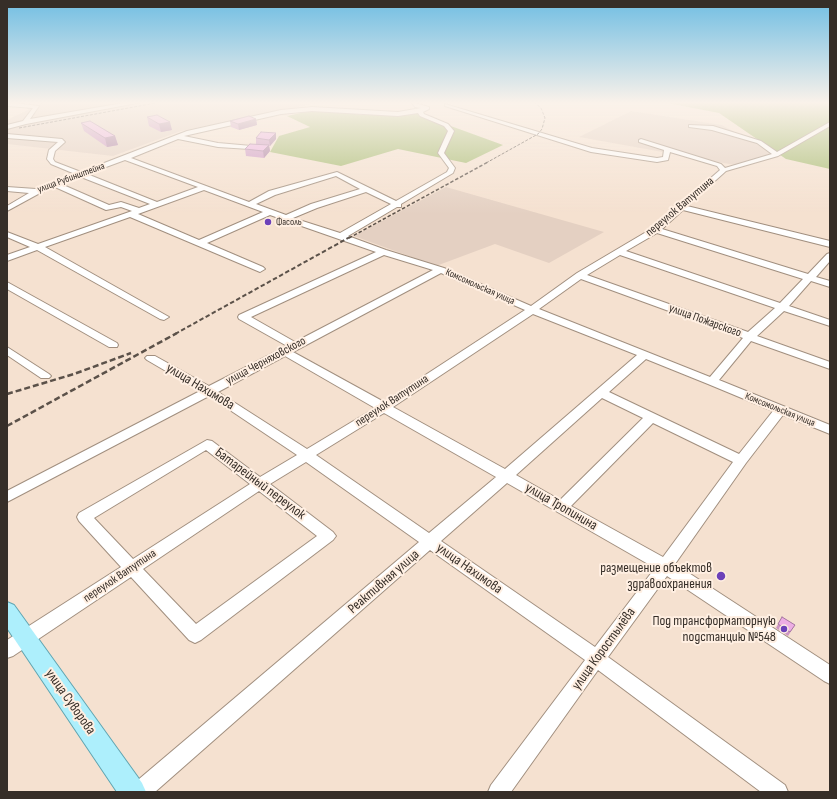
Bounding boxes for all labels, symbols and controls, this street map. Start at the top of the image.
street label: улица Рубинштейна [36,160,106,196]
street label: переулок Ватутина [643,174,717,240]
place label: Фасоль [276,216,302,228]
marker: Фасоль [263,217,273,227]
street label: Комсомольская улица [444,266,516,308]
street label: улица Пожарского [667,301,743,341]
street label: улица Черняховского [224,334,308,388]
street label: улица Нахимова [163,360,237,414]
street label: переулок Ватутина [353,372,431,430]
street label: Комсомольская улица [743,390,817,430]
street label: Батарейный переулок [211,444,309,524]
street label: улица Тропинина [522,480,600,534]
street label: улица Нахимова [433,540,505,598]
street label: переулок Ватутина [81,546,159,606]
street label: Реактивная улица [345,546,423,618]
place label: размещение объектов здравоохранения [600,560,712,592]
marker: размещение объектов здравоохранения [715,570,727,582]
street label: улица Коростылёва [569,605,639,693]
place label: Под трансформаторную подстанцию №548 [652,613,776,646]
marker: Под трансформаторную подстанцию №548 [779,624,789,634]
street label: улица Суворова [41,666,99,738]

